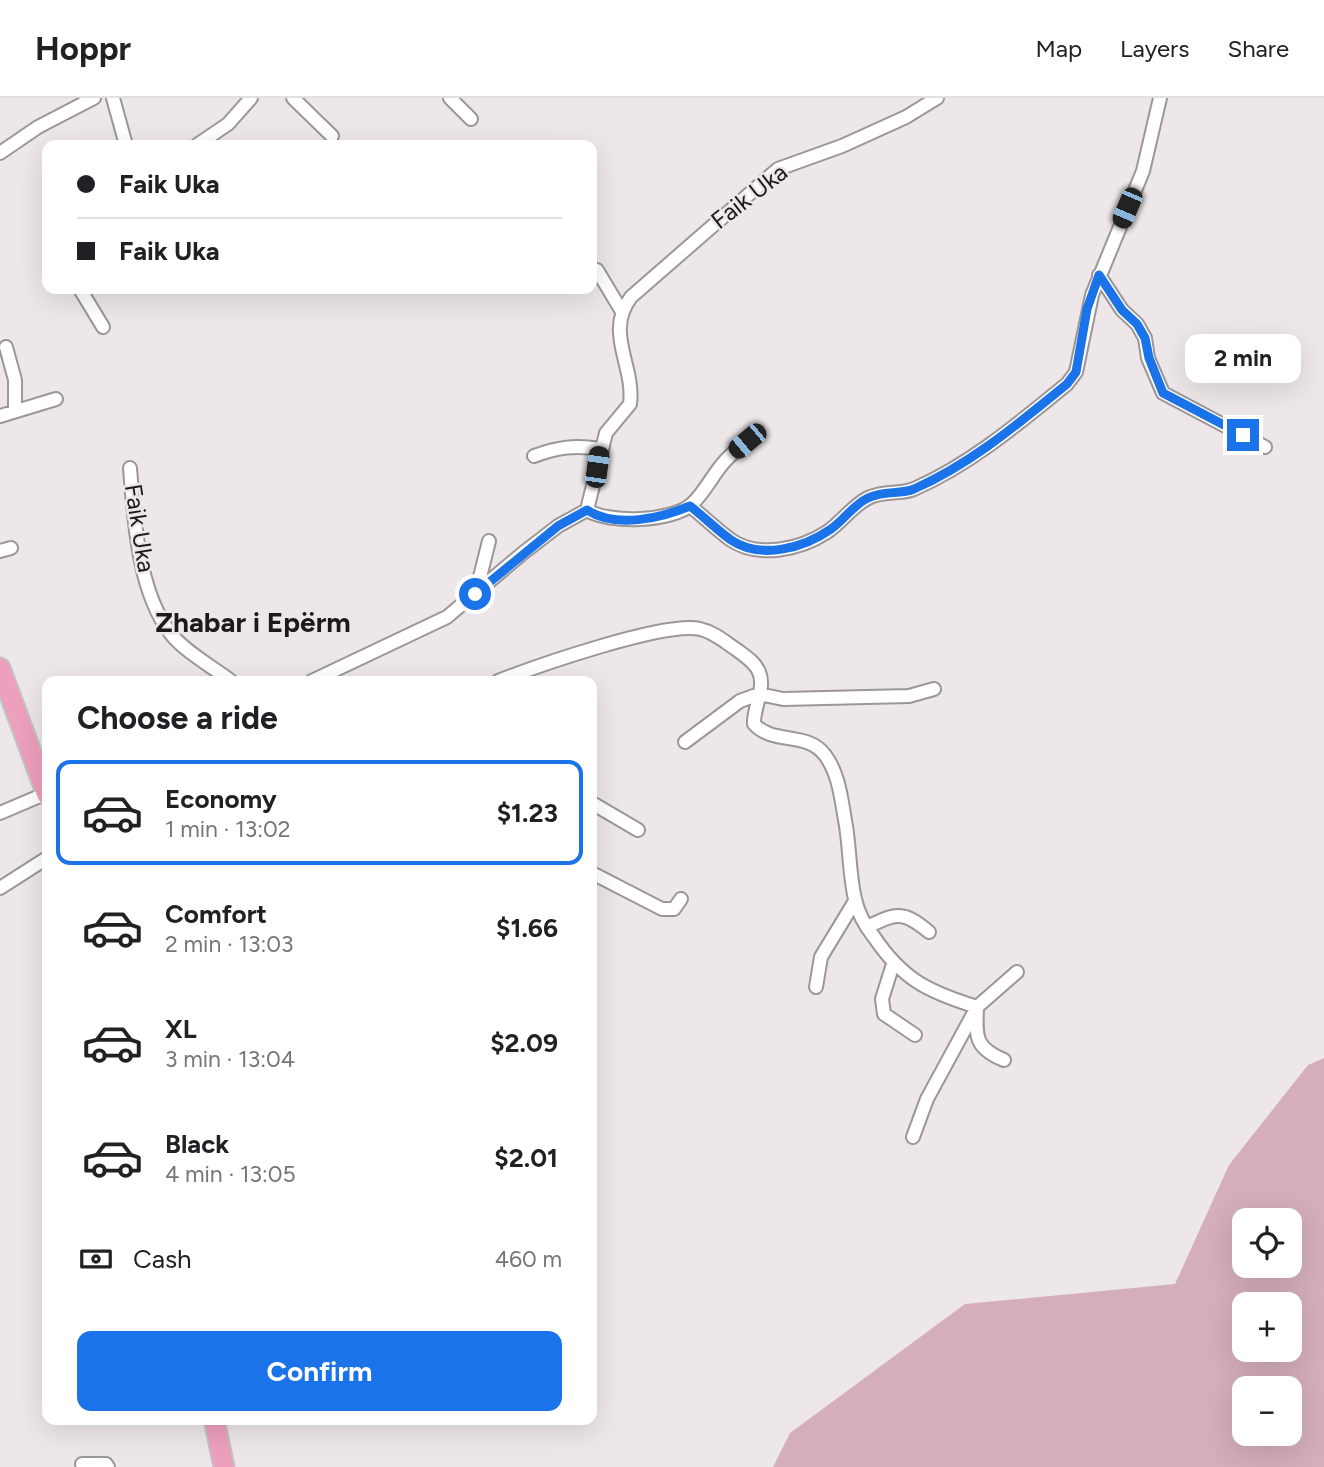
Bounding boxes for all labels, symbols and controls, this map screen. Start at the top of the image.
text: Hoppr [35,29,131,68]
text: Map [1035,34,1082,63]
text: Layers [1120,34,1189,63]
text: Share [1227,34,1289,63]
street label: Faik Uka [705,157,793,235]
text: Faik Uka [119,168,220,200]
car [1110,185,1145,231]
text: Faik Uka [119,235,220,267]
callout: 2 min [1185,334,1301,382]
text: 2 min [1214,344,1272,372]
car [725,419,770,463]
route end [1227,419,1259,451]
car [584,445,611,489]
street label: Faik Uka [119,482,161,574]
route start [459,578,491,610]
district label: Zhabar i Epërm [155,605,351,639]
text: Choose a ride [77,699,278,737]
icon: car [81,781,144,844]
text: Economy [165,783,277,815]
text: $1.23 [497,797,558,829]
text: 1 min · 13:02 [165,815,291,843]
icon: car [81,896,144,959]
text: Comfort [165,898,267,930]
text: $1.66 [496,912,558,944]
text: 2 min · 13:03 [165,930,294,958]
icon: car [81,1011,144,1074]
text: XL [165,1013,197,1045]
text: $2.09 [490,1027,558,1059]
text: 3 min · 13:04 [165,1045,295,1073]
icon: car [81,1126,144,1189]
text: Black [165,1128,229,1160]
text: $2.01 [494,1142,558,1174]
text: 4 min · 13:05 [165,1160,296,1188]
map controls [1232,1208,1302,1446]
button: locate [1232,1208,1302,1278]
icon: cash [77,1240,115,1278]
text: Cash [133,1243,192,1275]
text: 460 m [495,1245,562,1273]
button: + [1232,1292,1302,1362]
button: Confirm [77,1331,562,1411]
button: − [1232,1376,1302,1446]

